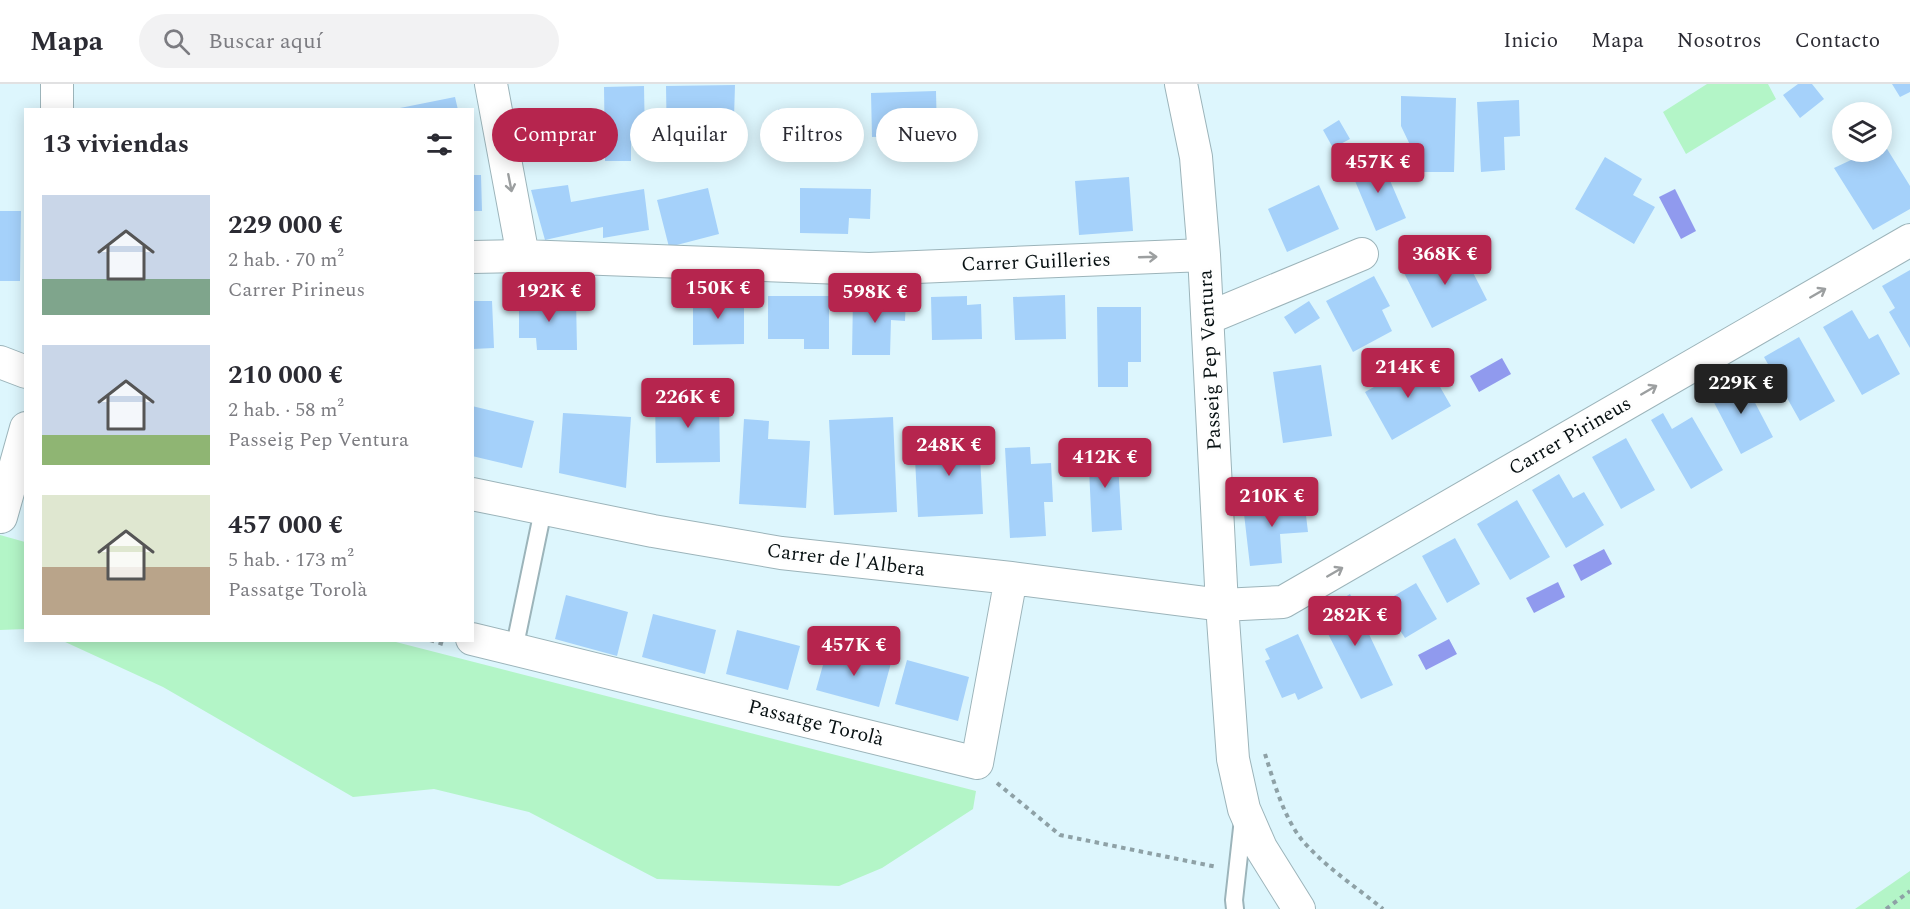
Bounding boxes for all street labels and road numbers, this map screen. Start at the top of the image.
street label: Carrer Guilleries [961,244,1111,280]
street label: Passeig Pep Ventura [1190,269,1230,451]
street label: Carrer Pirineus [1503,389,1637,483]
street label: Carrer de l'Albera [765,535,927,585]
street label: Passatge Torolà [745,692,887,754]

